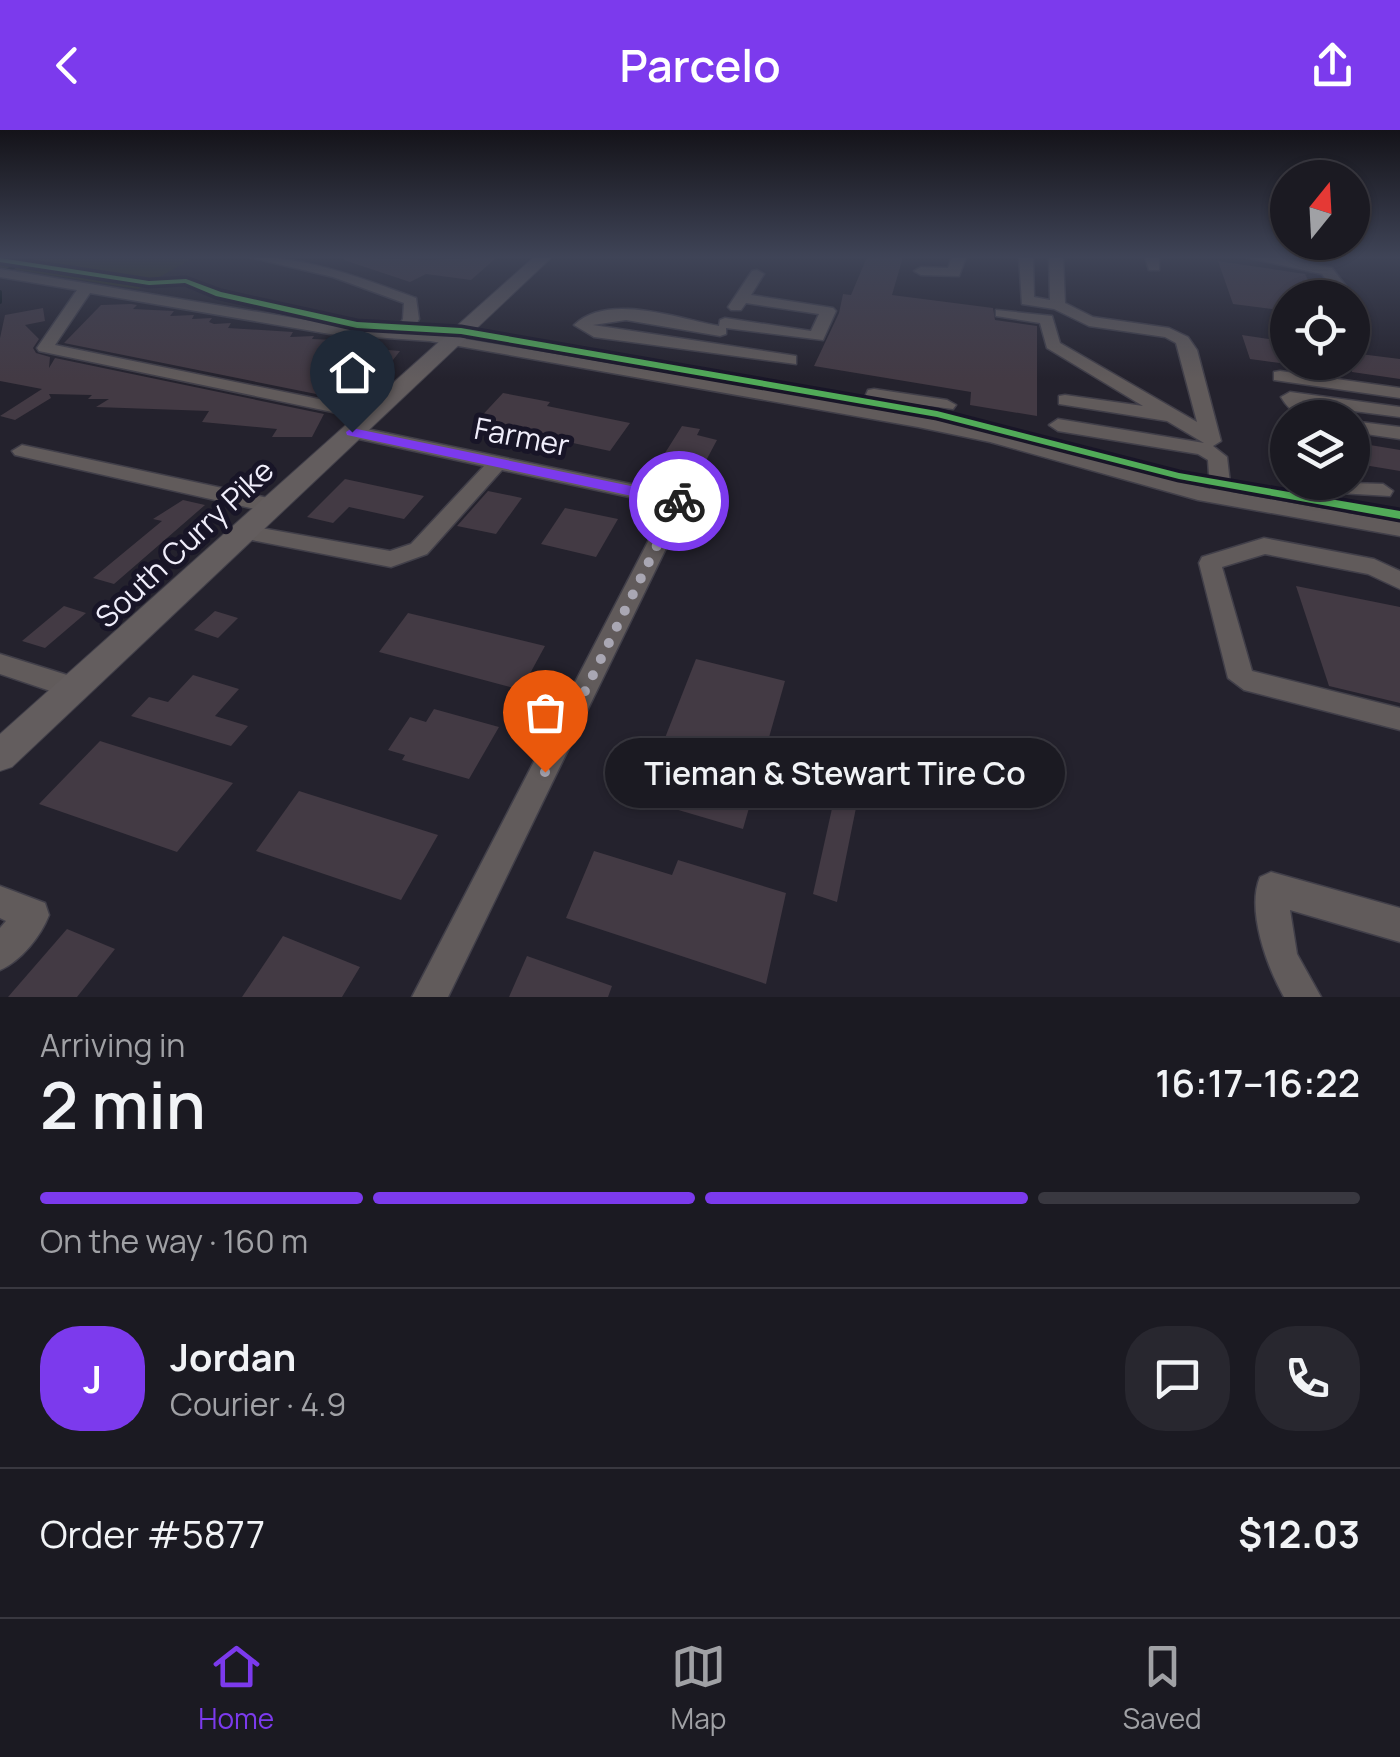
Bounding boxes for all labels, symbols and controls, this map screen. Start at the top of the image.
text: Parcelo [619,34,781,96]
icon: back [40,38,95,93]
icon: share [1305,38,1360,93]
north arrow [1270,160,1370,260]
map controls [1270,160,1370,500]
button: locate [1270,280,1370,380]
pin [310,330,395,433]
icon: home [325,345,380,400]
button: layers [1270,400,1370,500]
street label: Farmer [471,407,573,465]
street label: South Curry Pike [86,450,282,636]
courier [629,451,729,551]
icon: bike [652,474,707,529]
pin [503,670,588,773]
icon: bag [518,685,573,740]
callout: Tieman & Stewart Tire Co [605,737,1065,807]
text: Tieman & Stewart Tire Co [644,751,1026,795]
text: Arriving in [40,1023,185,1067]
text: 16:17–16:22 [1155,1056,1360,1108]
text: 2 min [40,1060,206,1149]
text: On the way · 160 m [40,1219,308,1263]
button: chat [1125,1326,1230,1431]
button: phone [1255,1326,1360,1431]
text: Jordan [170,1330,296,1382]
text: J [83,1352,102,1404]
text: Courier · 4.9 [170,1382,346,1426]
text: Order #5877 [40,1507,265,1559]
text: $12.03 [1238,1507,1360,1559]
tab: Home [198,1639,274,1737]
tab: Map [671,1639,726,1737]
tab: Saved [1123,1639,1202,1737]

